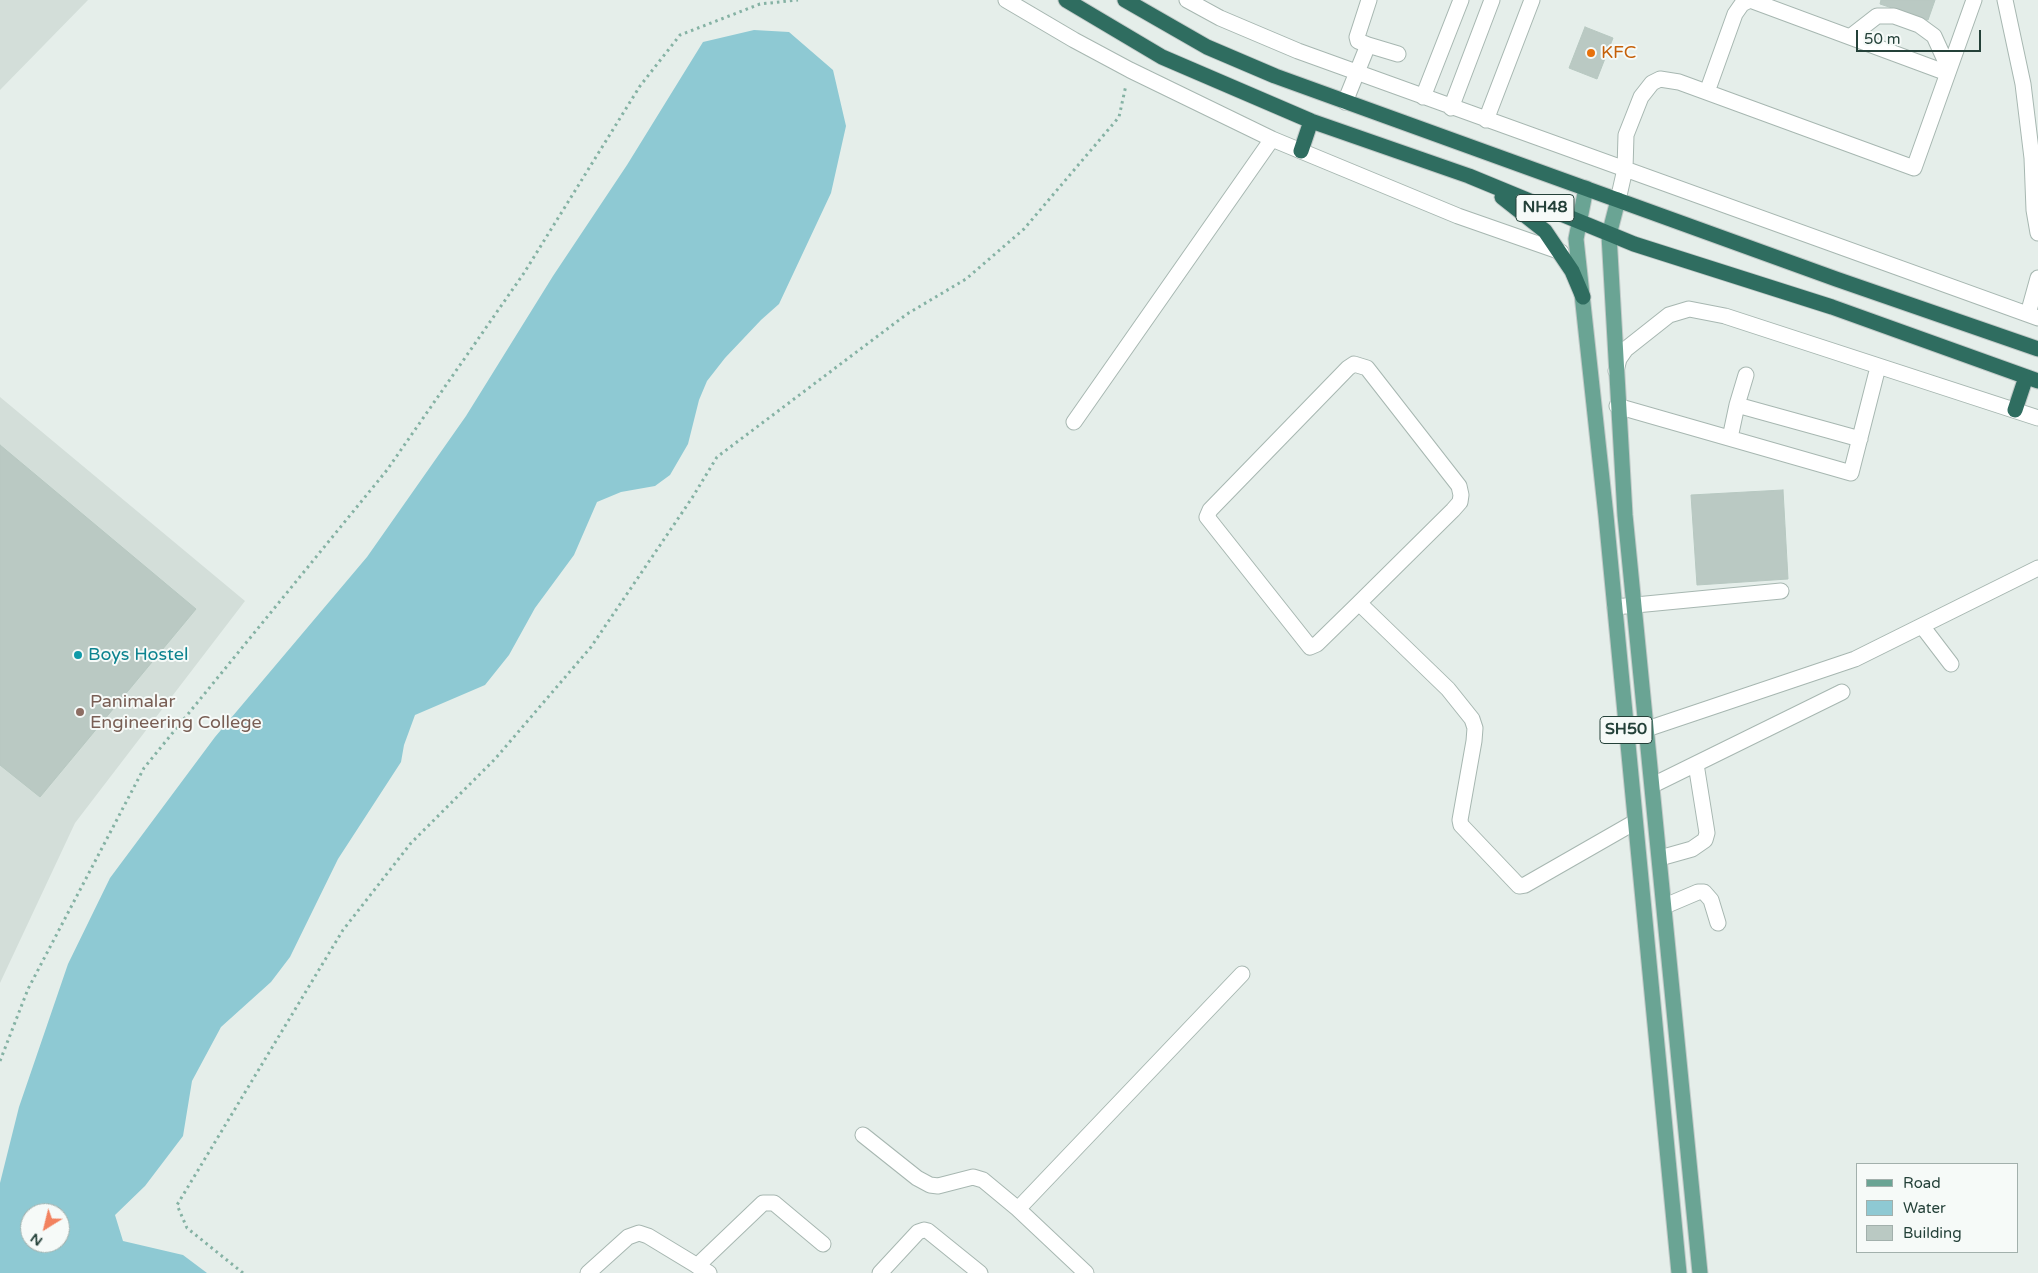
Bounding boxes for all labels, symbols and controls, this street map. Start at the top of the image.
scale bar [1858,20,1983,52]
text: 50 m [1864,30,1901,48]
place label: KFC [1601,42,1636,64]
marker: KFC [1585,47,1597,59]
road number: NH48 [1516,194,1574,222]
place label: Boys Hostel [88,644,188,666]
marker: Boys Hostel [72,649,84,661]
place label: Panimalar Engineering College [90,691,262,734]
marker: Panimalar Engineering College [74,706,86,718]
road number: SH50 [1600,716,1652,744]
legend [1856,1163,2018,1253]
text: Road [1903,1174,1941,1192]
text: Water [1903,1199,1946,1217]
north arrow [20,1203,70,1253]
text: Building [1903,1224,1962,1242]
text: N [27,1230,46,1250]

